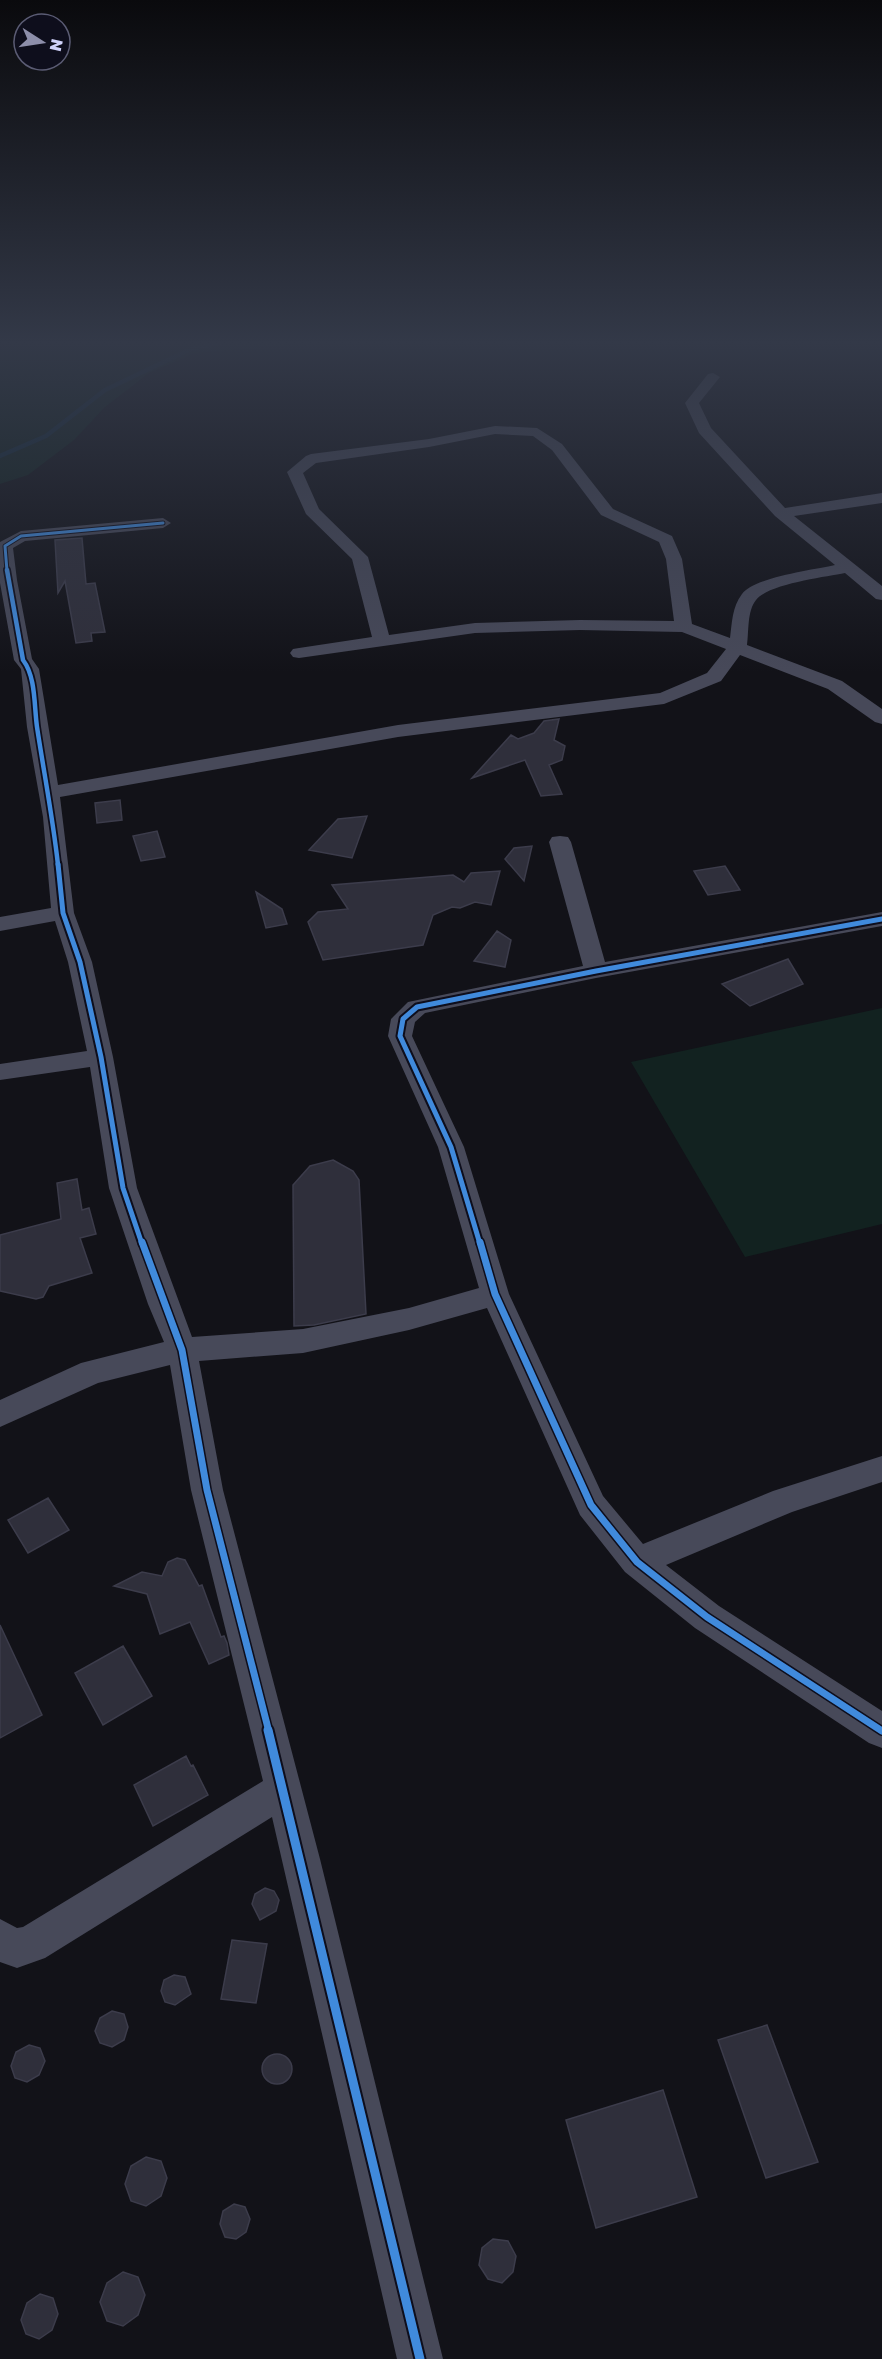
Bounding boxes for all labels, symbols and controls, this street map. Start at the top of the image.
north arrow [12,12,72,72]
text: N [46,37,68,53]

